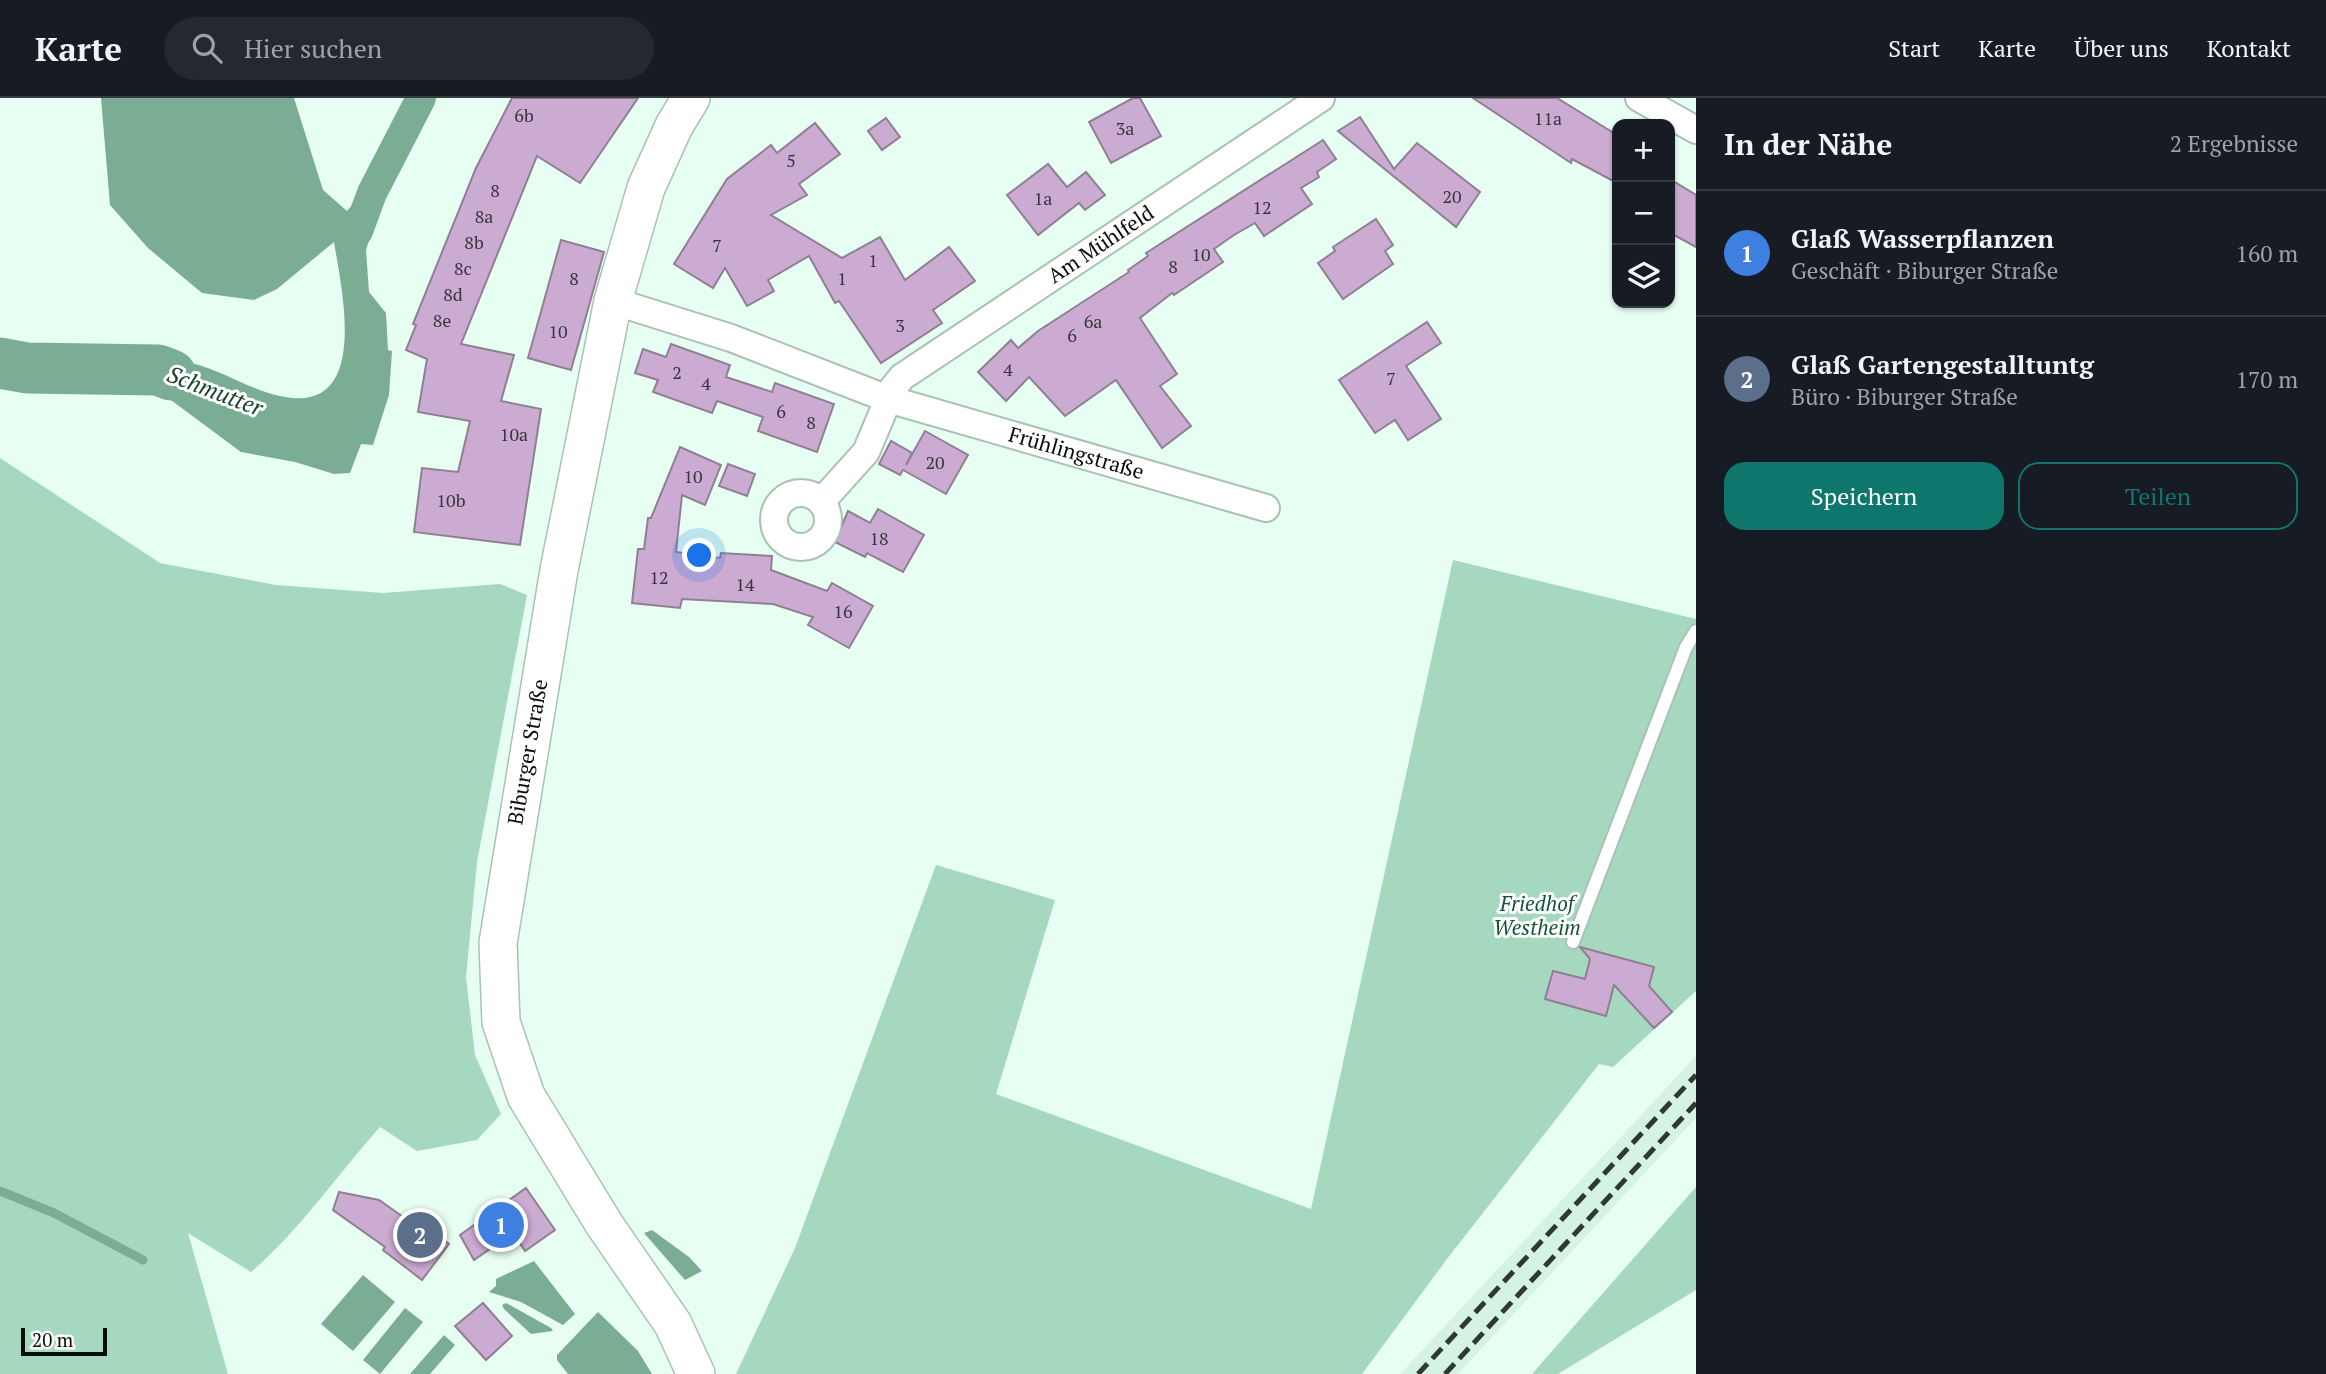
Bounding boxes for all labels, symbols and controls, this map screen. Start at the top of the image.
search box [164,17,654,80]
text: Karte [35,27,122,70]
icon: search [188,29,226,67]
text: Hier suchen [244,31,382,65]
text: Start [1888,32,1940,64]
text: Karte [1978,32,2036,64]
text: Über uns [2074,32,2169,64]
text: Kontakt [2207,32,2291,64]
house number: 6b [514,103,534,127]
house number: 11a [1534,106,1562,130]
house number: 3a [1116,116,1134,140]
map controls [1612,119,1675,308]
button: + [1612,119,1675,182]
text: In der Nähe [1724,124,1892,164]
text: 2 Ergebnisse [2170,128,2298,159]
house number: 5 [786,148,796,172]
house number: 8 [490,178,500,202]
button: − [1612,182,1675,245]
house number: 20 [1442,184,1462,208]
house number: 1a [1034,186,1052,210]
house number: 12 [1252,195,1272,219]
street label: Am Mühlfeld [1042,198,1159,289]
house number: 8a [475,204,493,228]
text: Glaß Wasserpflanzen [1791,221,2054,255]
house number: 8b [464,230,484,254]
house number: 7 [712,233,722,257]
text: 1 [1741,238,1754,269]
text: 160 m [2236,238,2298,269]
house number: 10 [1191,242,1211,266]
button: layers [1612,245,1675,308]
house number: 1 [868,248,878,272]
house number: 8 [1168,254,1178,278]
text: Geschäft · Biburger Straße [1791,255,2058,286]
house number: 8c [454,256,472,280]
house number: 8 [569,266,579,290]
house number: 1 [837,266,847,290]
house number: 8d [443,282,463,306]
house number: 8e [433,308,451,332]
house number: 6a [1084,309,1102,333]
house number: 3 [895,313,905,337]
house number: 10 [548,319,568,343]
house number: 6 [1067,323,1077,347]
text: Glaß Gartengestalltuntg [1791,347,2094,381]
house number: 4 [1003,357,1013,381]
water label: Schmutter [163,358,269,423]
house number: 2 [672,360,682,384]
text: 2 [1741,364,1754,395]
text: 170 m [2236,364,2298,395]
house number: 7 [1386,366,1396,390]
house number: 4 [701,371,711,395]
text: Büro · Biburger Straße [1791,381,2018,412]
house number: 6 [776,399,786,423]
house number: 8 [806,410,816,434]
street label: Frühlingstraße [1006,420,1147,485]
house number: 10a [500,422,528,446]
house number: 20 [925,450,945,474]
button: Speichern [1724,462,2004,530]
button: Teilen [2018,462,2298,530]
house number: 10 [683,464,703,488]
house number: 10b [437,488,466,512]
house number: 18 [869,526,889,550]
your location [682,538,716,572]
house number: 12 [649,565,669,589]
house number: 14 [735,572,755,596]
house number: 16 [833,599,853,623]
street label: Biburger Straße [500,677,554,827]
park label: Friedhof Westheim [1493,889,1581,941]
pin: 1 [478,1199,524,1251]
pin: 2 [397,1209,443,1261]
scale bar [21,1325,107,1357]
text: 20 m [32,1327,73,1352]

